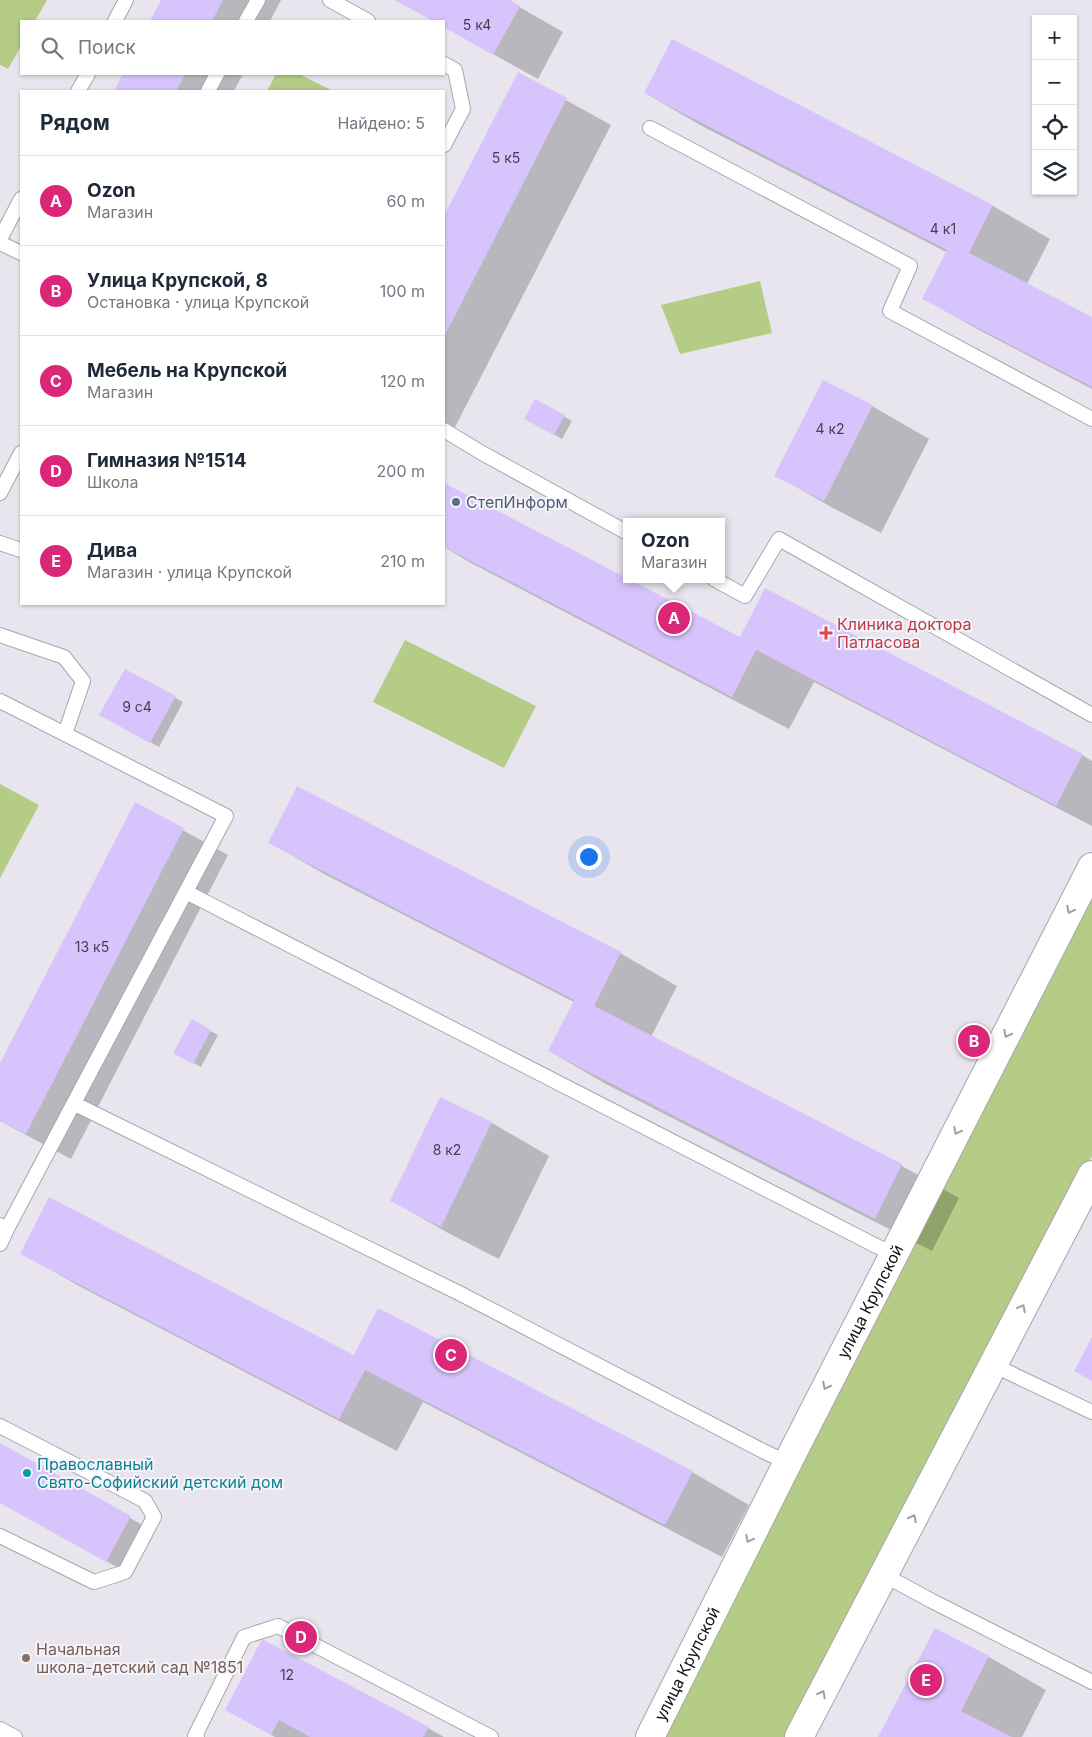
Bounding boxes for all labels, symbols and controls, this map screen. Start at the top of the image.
map controls [1032,15,1077,195]
button: + [1032,15,1077,60]
house number: 5 к4 [463,16,491,33]
search box [20,20,445,75]
icon: search [38,34,66,62]
text: Поиск [78,36,136,59]
button: − [1032,60,1077,105]
button: locate [1032,105,1077,150]
text: Рядом [40,110,110,135]
text: Найдено: 5 [337,113,425,133]
house number: 5 к5 [492,149,520,166]
button: layers [1032,150,1077,195]
text: Ozon [87,179,136,202]
text: A [50,191,62,211]
text: 60 m [386,191,425,211]
text: Магазин [87,202,153,222]
house number: 4 к1 [930,220,956,237]
text: Улица Крупской, 8 [87,269,268,292]
text: B [51,281,61,301]
text: 100 m [380,281,425,301]
text: Остановка · улица Крупской [87,292,309,312]
text: Мебель на Крупской [87,359,287,382]
text: C [50,371,62,391]
text: 120 m [380,371,425,391]
text: Магазин [87,382,153,402]
house number: 4 к2 [815,420,845,437]
text: Гимназия №1514 [87,449,247,472]
text: D [50,461,62,481]
text: 200 m [377,461,425,481]
text: Школа [87,472,138,492]
place label: СтепИнформ [466,492,568,512]
marker: СтепИнформ [450,496,462,508]
popup [623,518,725,583]
text: Ozon [641,529,690,552]
text: Дива [87,539,137,562]
text: E [51,551,61,571]
text: 210 m [380,551,425,571]
text: Магазин [641,552,707,572]
text: Магазин · улица Крупской [87,562,292,582]
pin: A [658,599,690,637]
place label: Клиника доктора Патласова [837,614,972,652]
marker: Клиника доктора Патласова [819,626,833,640]
house number: 9 с4 [122,698,152,715]
your location [576,844,602,870]
one-way arrow [1066,905,1076,914]
house number: 13 к5 [75,938,109,955]
pin: B [958,1022,990,1060]
one-way arrow [1003,1028,1013,1037]
one-way arrow [953,1126,963,1135]
house number: 8 к2 [433,1141,461,1158]
street label: улица Крупской [833,1241,907,1362]
one-way arrow [1016,1304,1026,1313]
pin: C [435,1336,467,1374]
one-way arrow [822,1381,832,1390]
place label: Православный Свято-Софийский детский дом [37,1454,283,1492]
marker: Православный Свято-Софийский детский дом [21,1467,33,1479]
one-way arrow [907,1514,917,1523]
one-way arrow [745,1534,755,1543]
street label: улица Крупской [650,1603,724,1724]
pin: D [285,1618,317,1656]
place label: Начальная школа-детский сад №1851 [36,1639,243,1677]
marker: Начальная школа-детский сад №1851 [20,1652,32,1664]
pin: E [910,1661,942,1699]
house number: 12 [280,1666,294,1683]
one-way arrow [816,1690,826,1699]

